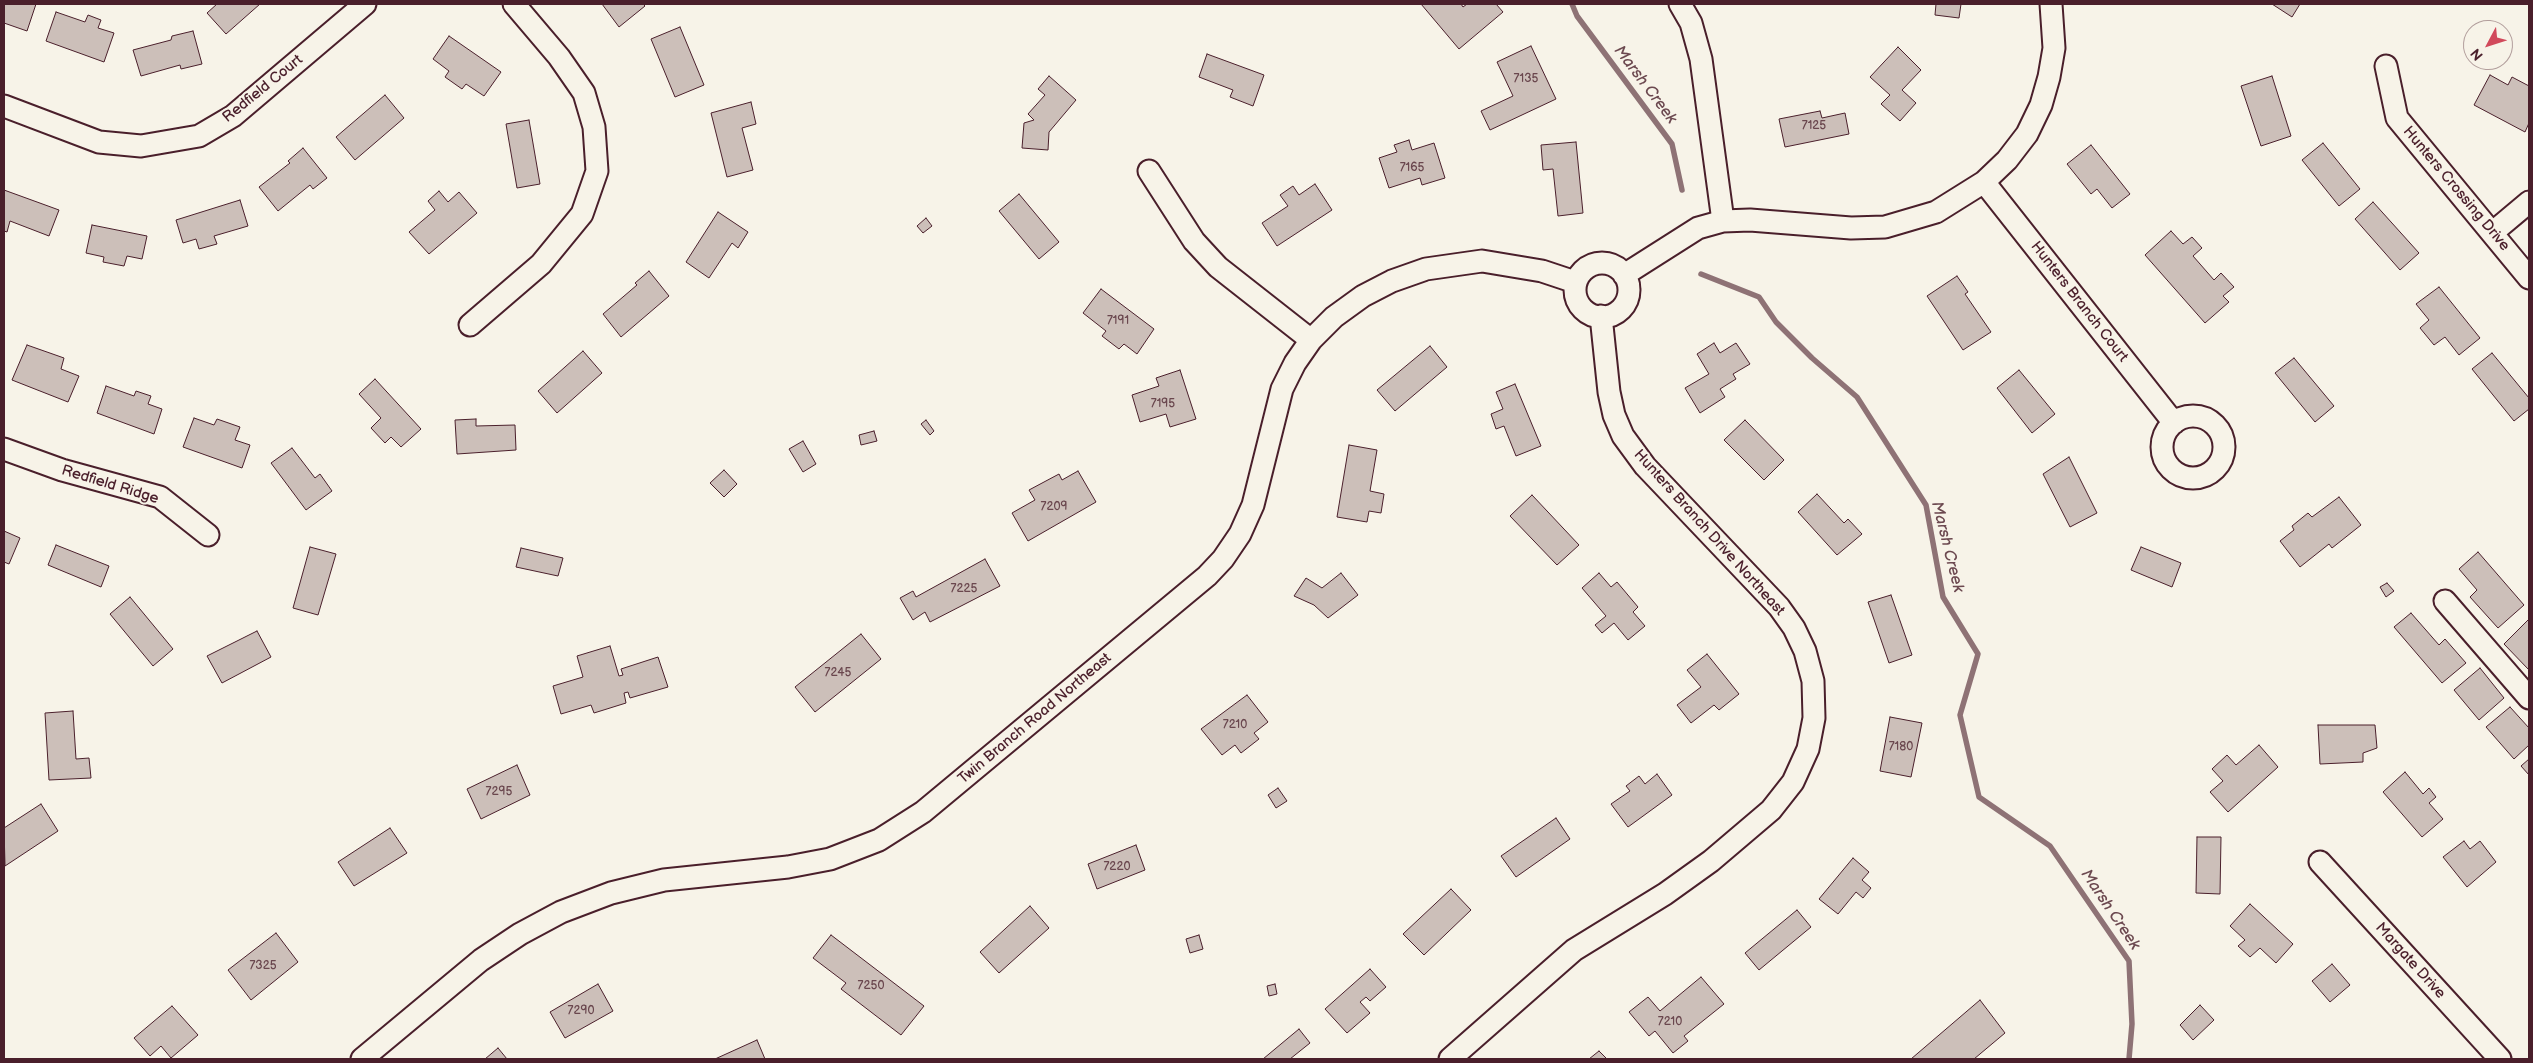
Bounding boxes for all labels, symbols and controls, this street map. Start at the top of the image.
north arrow [2463,20,2513,70]
water label: Marsh Creek [1609,42,1681,128]
text: N [2467,45,2487,64]
street label: Redfield Court [219,51,307,127]
house number: 7135 [1514,72,1538,86]
house number: 7125 [1802,119,1826,133]
street label: Hunters Crossing Drive [2399,123,2513,255]
house number: 7165 [1400,161,1424,175]
street label: Hunters Branch Court [2026,238,2132,366]
house number: 7191 [1107,314,1129,328]
house number: 7195 [1151,397,1175,411]
street label: Hunters Branch Drive Northeast [1630,446,1788,620]
street label: Redfield Ridge [59,462,161,508]
water label: Marsh Creek [1926,499,1968,595]
house number: 7209 [1041,500,1067,514]
house number: 7225 [951,582,977,596]
street label: Twin Branch Road Northeast [955,650,1115,788]
house number: 7245 [825,666,851,680]
house number: 7210 [1223,718,1247,732]
house number: 7180 [1889,740,1913,754]
house number: 7295 [486,785,512,799]
house number: 7220 [1103,860,1131,874]
water label: Marsh Creek [2076,866,2144,954]
street label: Margate Drive [2371,919,2449,1003]
house number: 7325 [249,959,277,973]
house number: 7250 [858,979,884,993]
house number: 7290 [568,1004,594,1018]
house number: 7210 [1658,1015,1682,1029]

